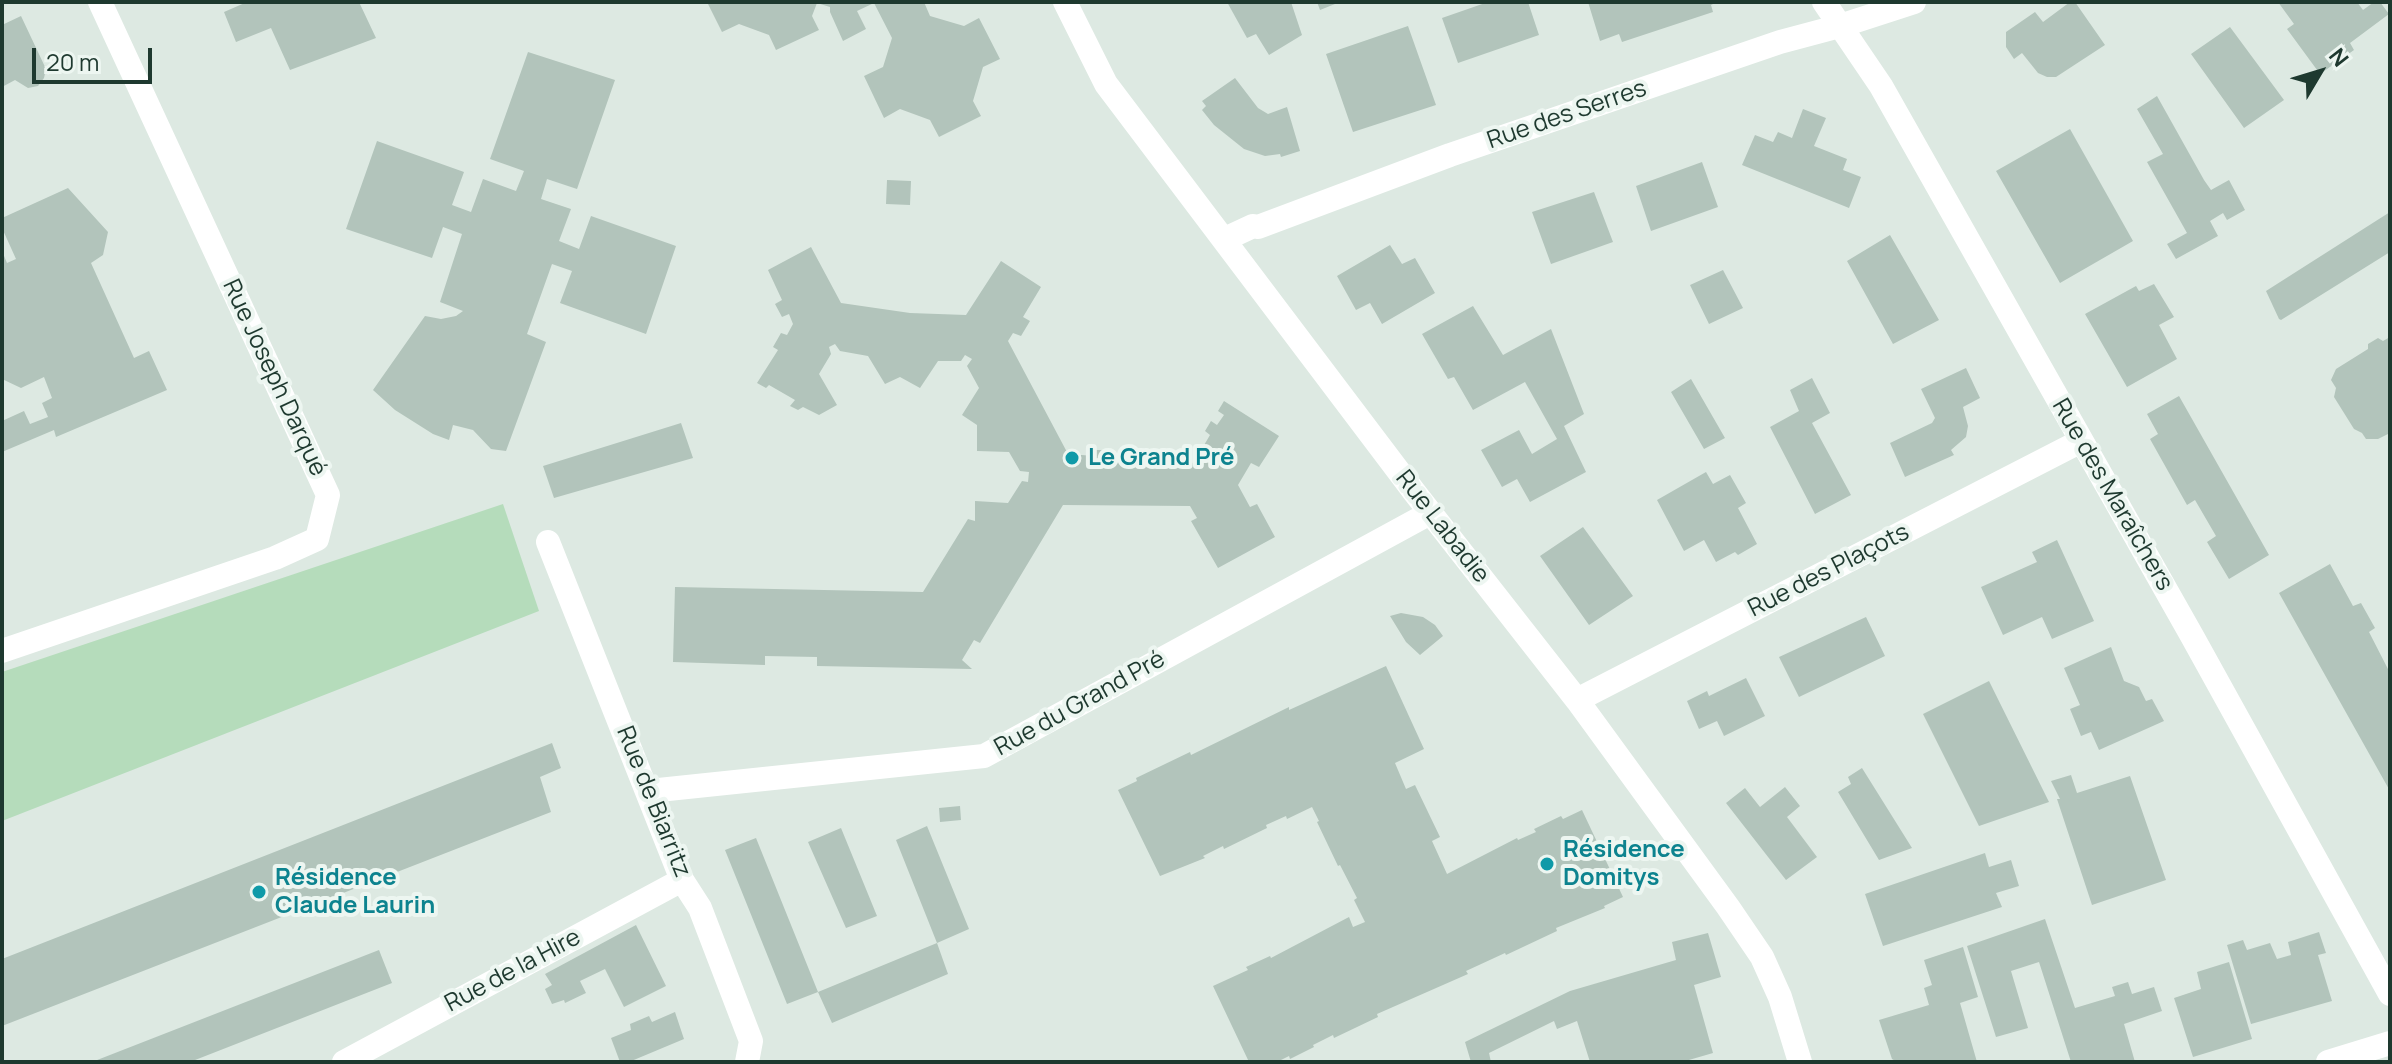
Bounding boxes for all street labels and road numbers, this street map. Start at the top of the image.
street label: Rue des Serres [1484,74,1650,156]
street label: Rue Joseph Darqué [216,275,332,481]
street label: Rue des Maraîchers [2045,394,2179,596]
street label: Rue Labadie [1389,465,1495,589]
street label: Rue des Plaçots [1744,518,1914,624]
street label: Rue du Grand Pré [990,645,1170,763]
street label: Rue de Biarritz [610,722,696,882]
street label: Rue de la Hire [440,923,586,1019]

